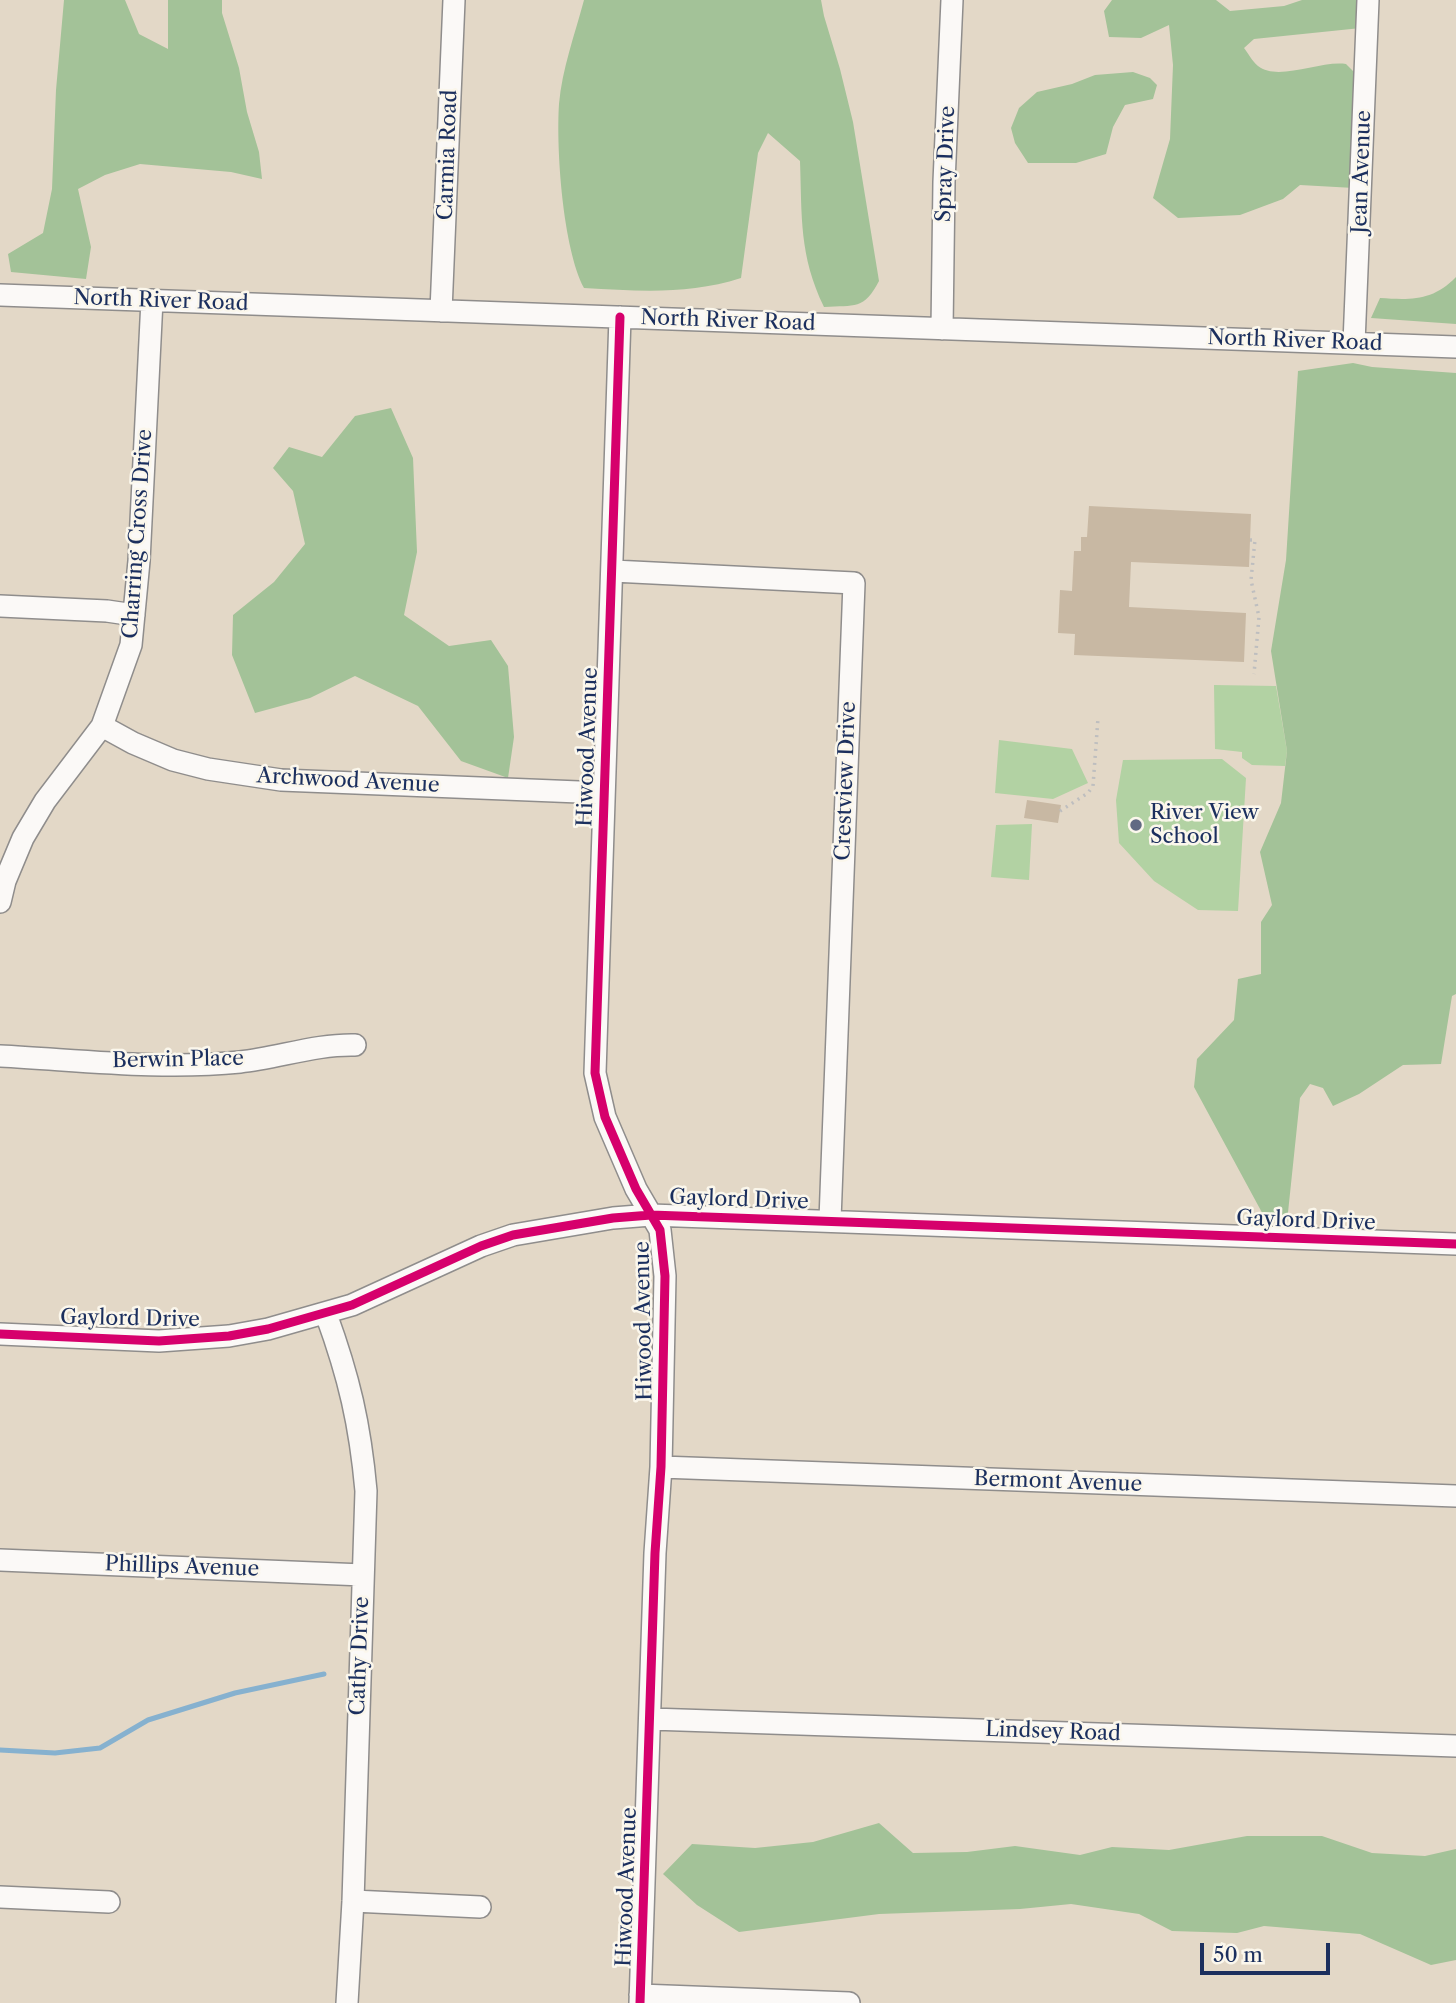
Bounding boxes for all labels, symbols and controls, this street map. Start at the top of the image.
street label: Carmia Road [433,89,463,221]
street label: Spray Drive [931,105,961,223]
street label: Jean Avenue [1347,110,1377,234]
street label: North River Road [73,285,249,317]
street label: North River Road [640,305,816,337]
street label: North River Road [1207,325,1383,357]
street label: Charring Cross Drive [118,428,158,640]
street label: Hiwood Avenue [573,667,603,827]
street label: Crestview Drive [831,701,861,861]
street label: Archwood Avenue [256,764,440,798]
place label: River View School [1150,800,1259,850]
marker: River View School [1128,817,1144,833]
street label: Berwin Place [112,1046,244,1074]
street label: Gaylord Drive [669,1185,809,1215]
street label: Gaylord Drive [1236,1206,1376,1236]
street label: Hiwood Avenue [630,1241,658,1401]
street label: Gaylord Drive [60,1305,200,1333]
street label: Bermont Avenue [973,1466,1143,1498]
street label: Phillips Avenue [104,1552,260,1582]
street label: Cathy Drive [345,1596,375,1716]
street label: Lindsey Road [985,1717,1121,1747]
street label: Hiwood Avenue [612,1807,642,1967]
scale bar [1204,1930,1334,1974]
text: 50 m [1213,1942,1263,1967]

